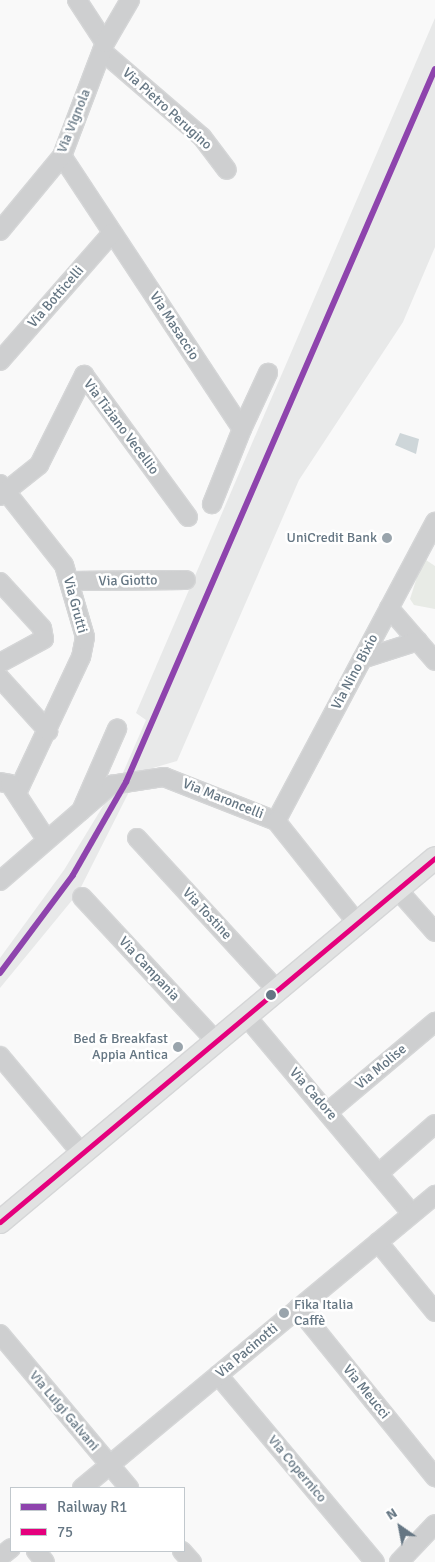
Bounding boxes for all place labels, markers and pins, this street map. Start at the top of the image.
place label: UniCredit Bank [287,530,377,546]
marker: UniCredit Bank [381,532,393,544]
unlabelled marker [266,990,276,1000]
place label: Bed & Breakfast Appia Antica [73,1031,168,1064]
marker: Bed & Breakfast Appia Antica [172,1041,184,1053]
place label: Fika Italia Caffè [294,1297,353,1330]
marker: Fika Italia Caffè [278,1307,290,1319]

